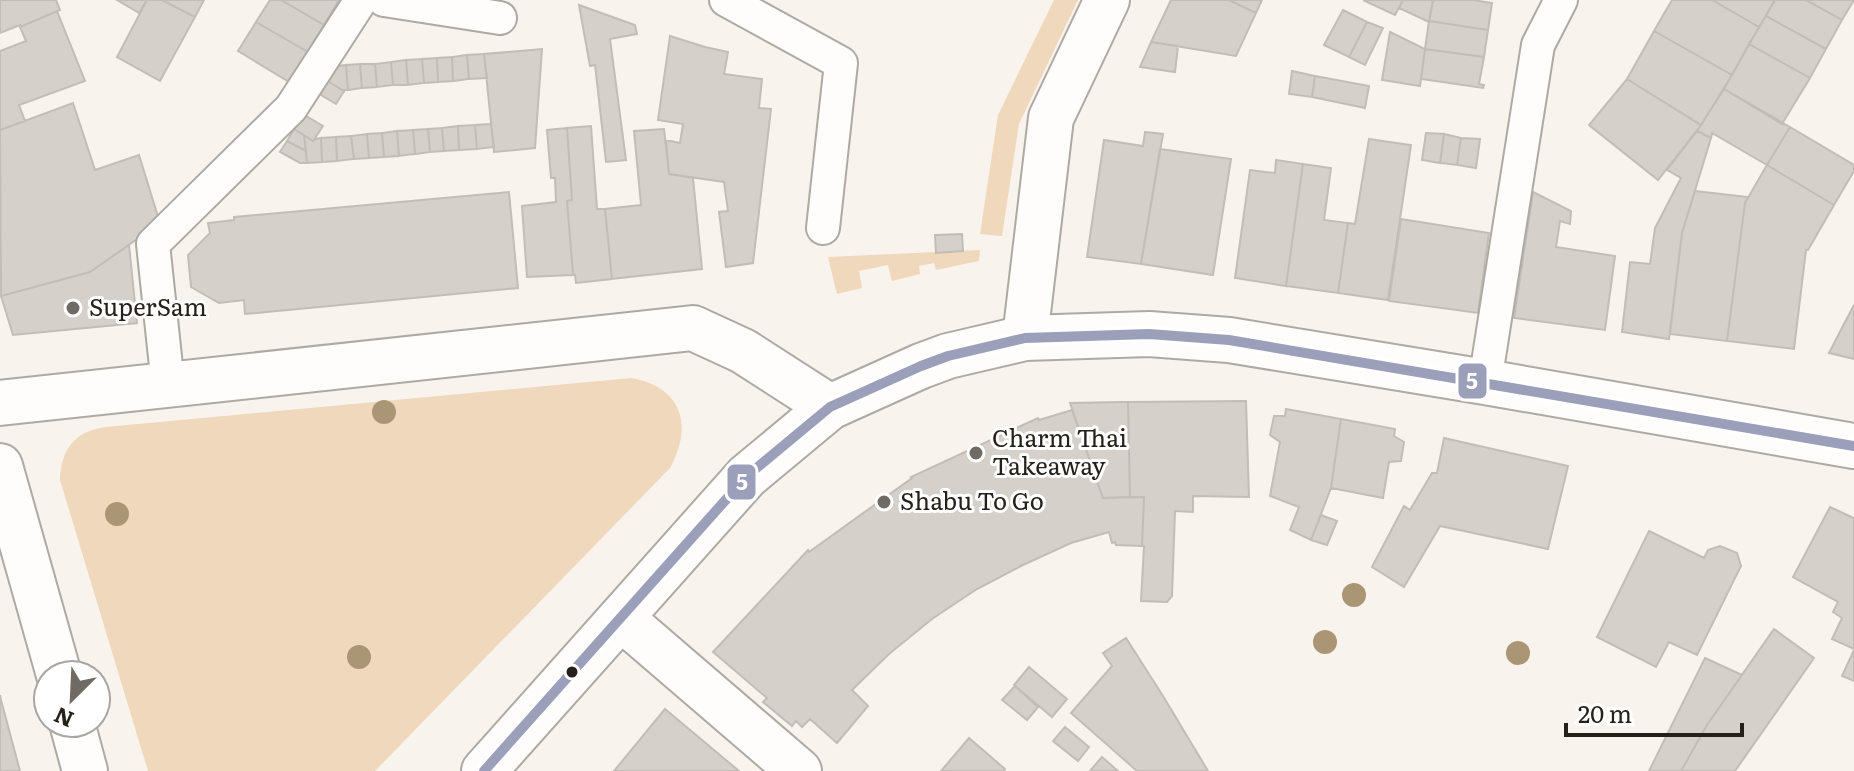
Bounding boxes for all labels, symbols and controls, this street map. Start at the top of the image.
place label: SuperSam [89,288,207,323]
marker: SuperSam [64,299,82,317]
line badge: 5 [1457,362,1488,400]
text: 5 [1466,363,1478,396]
place label: Charm Thai Takeaway [992,419,1127,482]
marker: Charm Thai Takeaway [967,444,985,462]
line badge: 5 [726,463,757,501]
text: 5 [736,464,748,497]
place label: Shabu To Go [900,482,1044,517]
marker: Shabu To Go [875,493,893,511]
north arrow [32,659,112,739]
unlabelled marker [564,664,580,680]
scale bar [1566,687,1742,737]
text: 20 m [1578,695,1632,730]
text: N [48,700,78,737]

